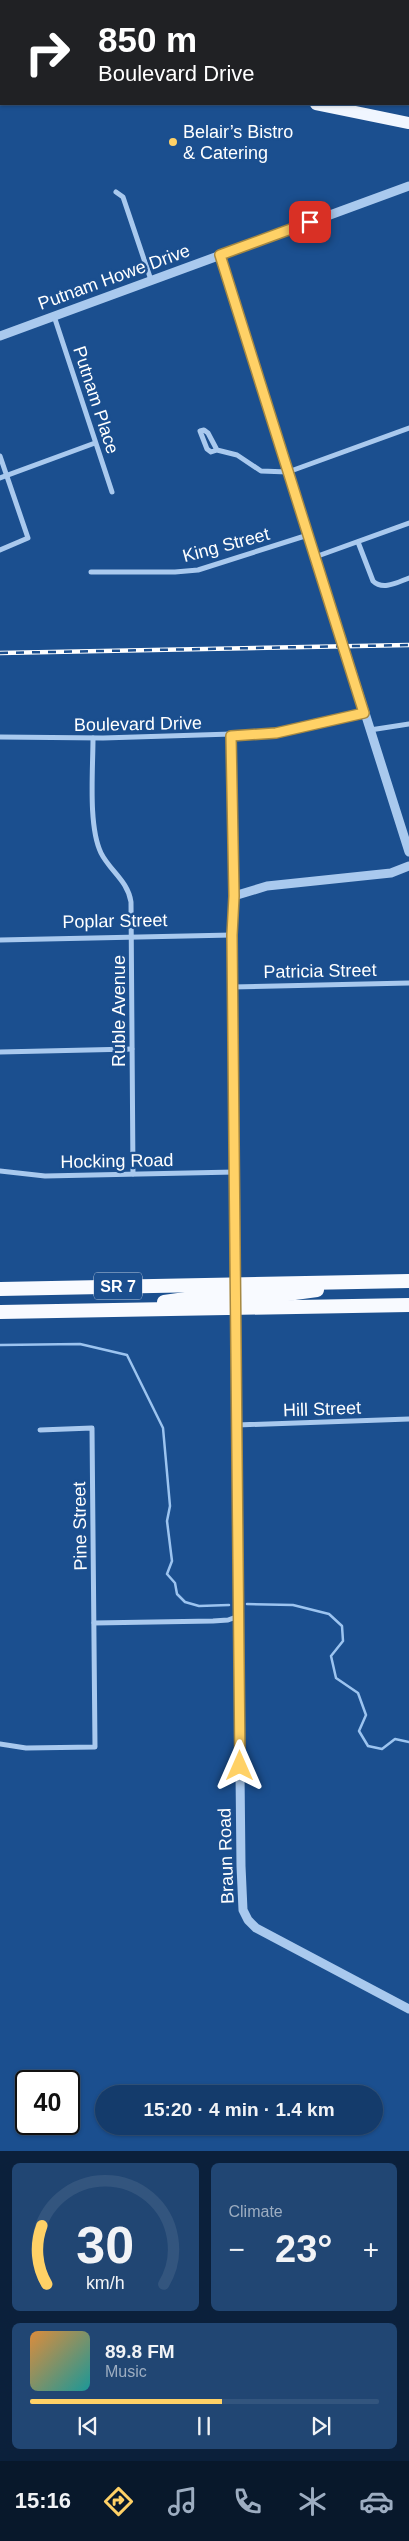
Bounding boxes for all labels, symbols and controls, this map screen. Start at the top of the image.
icon: right [15,20,80,85]
text: 850 m [98,20,197,59]
text: Boulevard Drive [98,61,255,86]
place label: Belair’s Bistro & Catering [183,122,293,163]
marker: Belair’s Bistro & Catering [167,136,179,148]
pin [289,201,331,243]
icon: arrive [296,208,324,236]
street label: Putnam Howe Drive [35,240,193,314]
street label: Putnam Place [69,344,123,456]
street label: King Street [180,524,272,566]
street label: Boulevard Drive [74,713,202,735]
street label: Poplar Street [62,910,168,932]
street label: Ruble Avenue [109,955,129,1067]
street label: Patricia Street [263,960,377,982]
street label: Hocking Road [60,1150,174,1172]
road number: SR 7 [94,1272,142,1300]
street label: Hill Street [283,1398,361,1420]
street label: Pine Street [69,1481,91,1571]
position arrow [213,1739,265,1791]
street label: Braun Road [214,1808,238,1904]
speed limit sign: 40 [15,2070,80,2135]
text: 15:20 · 4 min · 1.4 km [143,2099,335,2120]
text: Climate [229,2203,283,2220]
text: 30 [76,2216,134,2274]
text: 23° [275,2228,332,2270]
text: − [229,2234,245,2265]
text: + [363,2234,379,2265]
text: km/h [86,2273,125,2293]
text: 89.8 FM [105,2341,175,2362]
text: Music [105,2363,147,2380]
icon: previous [74,2412,102,2440]
icon: pause [190,2412,218,2440]
icon: next [307,2412,335,2440]
icon: directions [101,2484,136,2519]
icon: music [165,2484,200,2519]
icon: phone [230,2484,265,2519]
icon: climate [295,2484,330,2519]
icon: car [359,2484,394,2519]
text: 15:16 [15,2488,71,2513]

